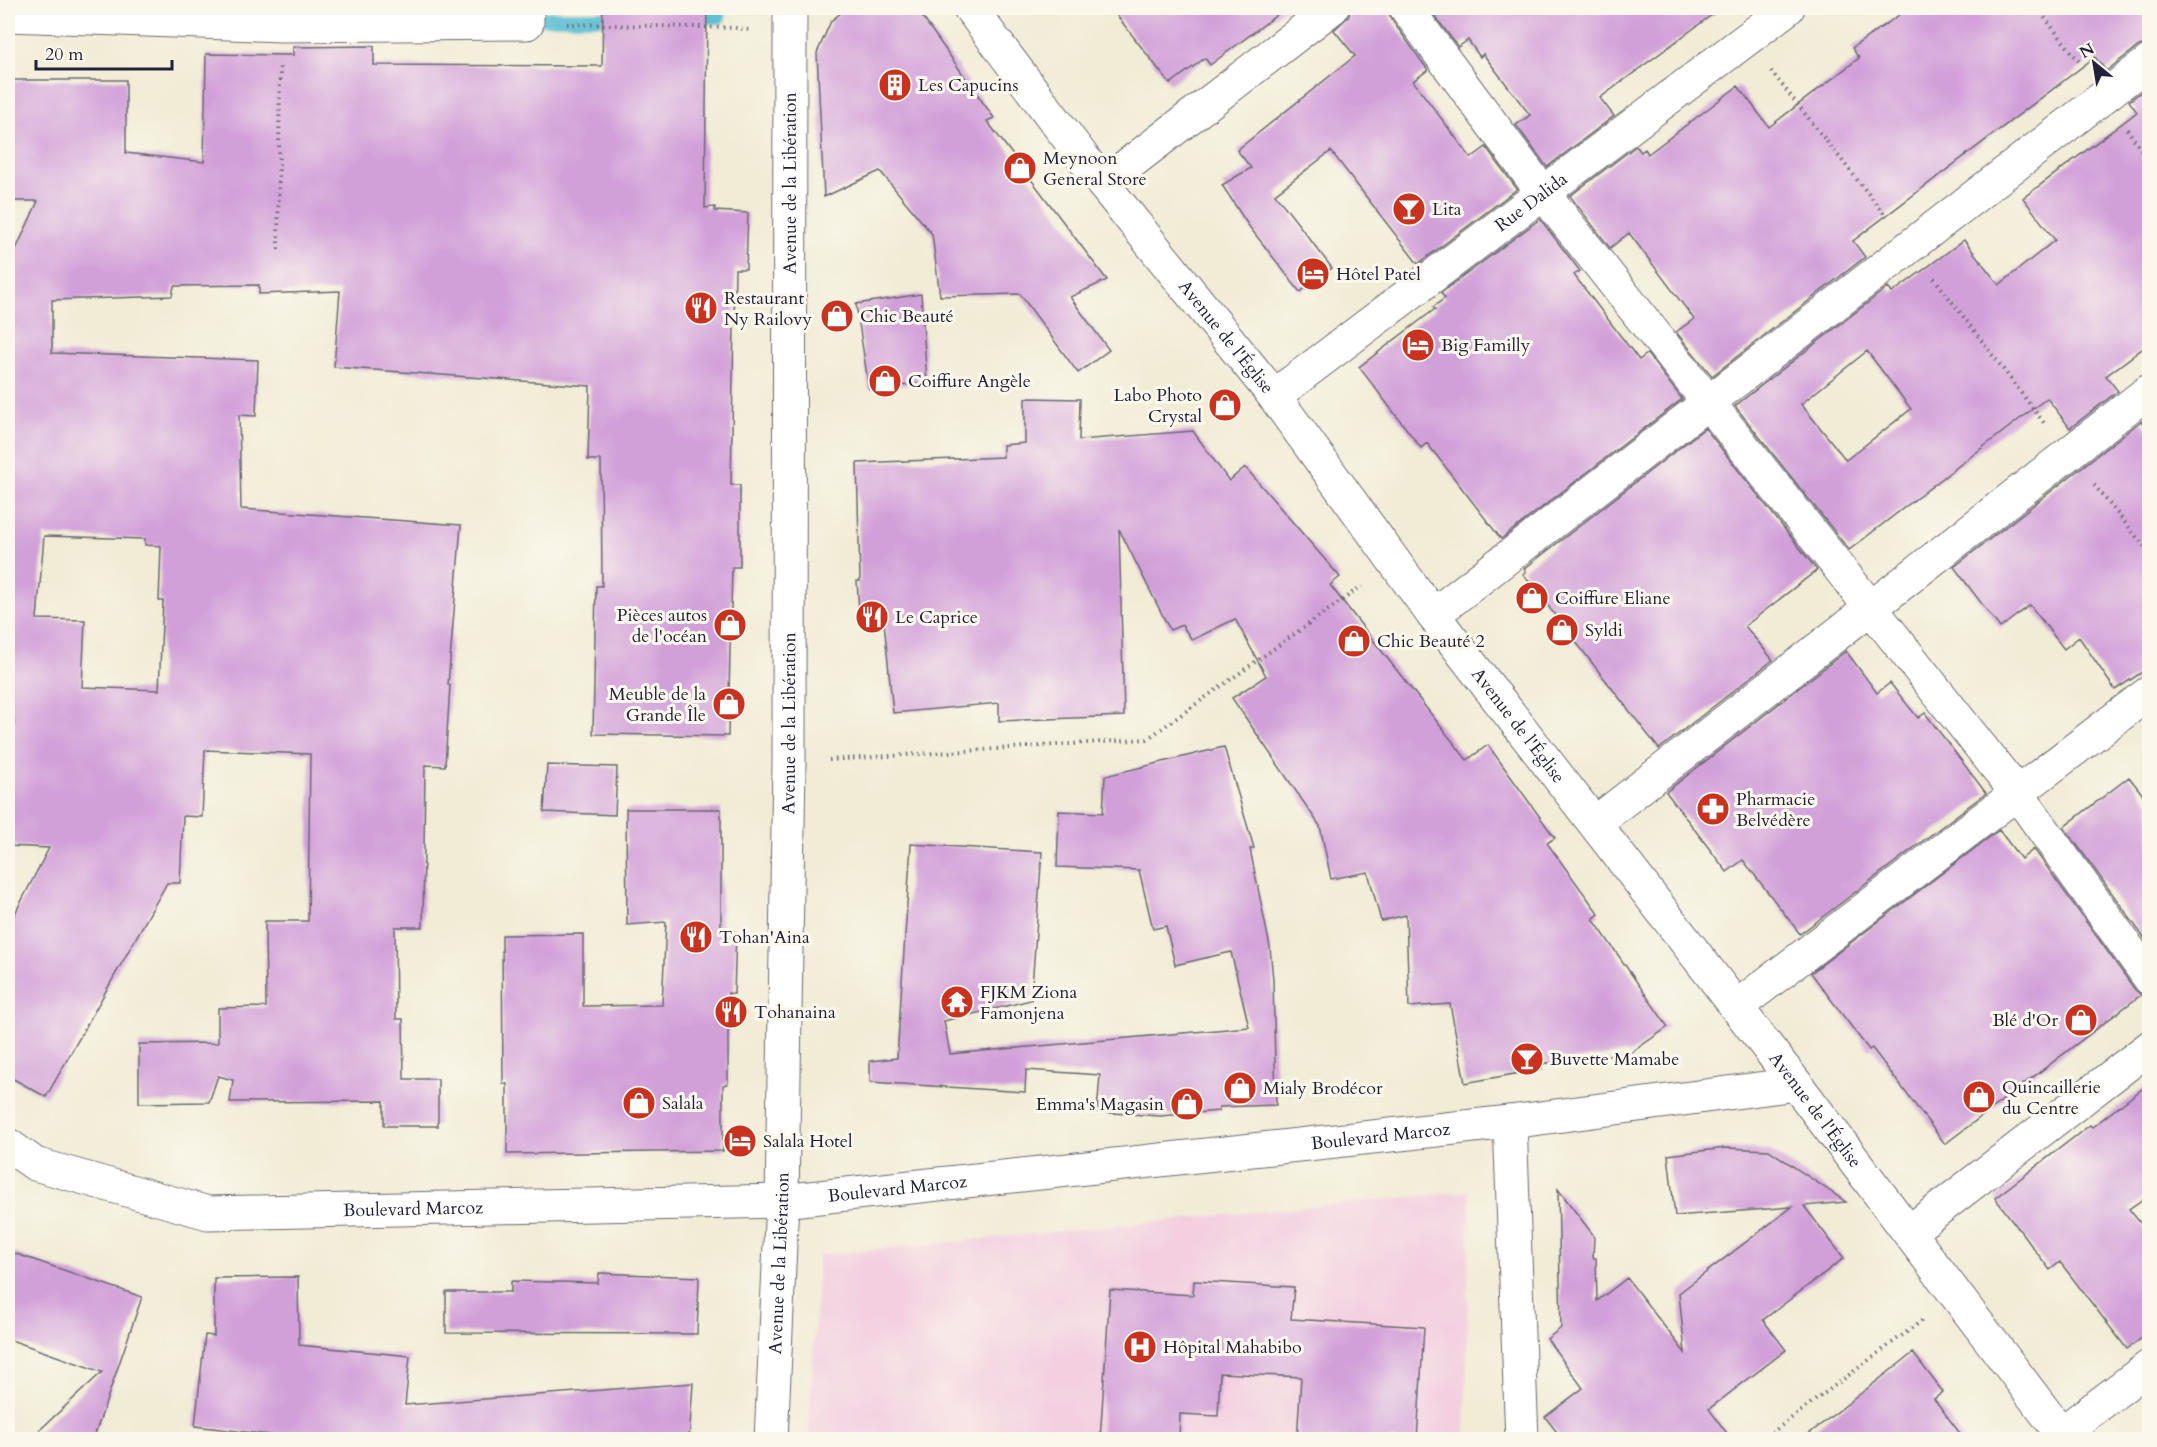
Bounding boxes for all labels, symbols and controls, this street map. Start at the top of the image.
scale bar [36,33,172,71]
north arrow [2064,33,2124,93]
text: N [2075,38,2099,64]
text: 20 m [45,42,84,67]
building icon: Les Capucins [877,67,913,103]
place label: Les Capucins [918,73,1018,98]
street label: Avenue de la Libération [778,92,803,274]
place label: Meynoon General Store [1043,146,1147,192]
shop icon: Meynoon General Store [1002,150,1038,186]
street label: Rue Dalida [1490,167,1573,238]
bar icon: Lita [1391,191,1427,227]
place label: Lita [1432,197,1462,222]
hotel icon: Hôtel Patel [1295,256,1331,292]
place label: Hôtel Patel [1336,262,1421,287]
street label: Avenue de l'Église [1172,275,1279,399]
place label: Restaurant Ny Railovy [724,286,812,332]
restaurant icon: Restaurant Ny Railovy [683,290,719,326]
shop icon: Chic Beauté [819,298,855,334]
place label: Chic Beauté [860,304,954,329]
hotel icon: Big Familly [1400,327,1436,363]
place label: Big Familly [1441,333,1531,358]
shop icon: Coiffure Angèle [867,363,903,399]
place label: Coiffure Angèle [908,369,1031,394]
place label: Labo Photo Crystal [1113,383,1202,429]
shop icon: Labo Photo Crystal [1207,387,1243,423]
shop icon: Coiffure Eliane [1514,580,1550,616]
place label: Coiffure Eliane [1555,586,1671,611]
restaurant icon: Le Caprice [854,599,890,635]
place label: Pièces autos de l'océan [617,603,708,649]
place label: Le Caprice [895,605,978,630]
shop icon: Pièces autos de l'océan [712,607,748,643]
shop icon: Syldi [1544,612,1580,648]
place label: Syldi [1585,618,1623,643]
shop icon: Chic Beauté 2 [1336,623,1372,659]
place label: Chic Beauté 2 [1377,629,1485,654]
street label: Avenue de la Libération [776,632,802,815]
street label: Avenue de l'Église [1465,663,1571,788]
place label: Meuble de la Grande Île [609,682,706,728]
shop icon: Meuble de la Grande Île [711,686,747,722]
place label: Pharmacie Belvédère [1736,787,1815,833]
pharmacy icon: Pharmacie Belvédère [1695,791,1731,827]
restaurant icon: Tohan'Aina [678,919,714,955]
place label: Tohan'Aina [719,925,810,950]
place label: FJKM Ziona Famonjena [980,980,1077,1026]
temple icon: FJKM Ziona Famonjena [939,984,975,1020]
restaurant icon: Tohanaina [713,994,749,1030]
place label: Tohanaina [754,1000,836,1025]
shop icon: Blé d'Or [2063,1002,2099,1038]
place label: Blé d'Or [1992,1008,2058,1033]
bar icon: Buvette Mamabe [1509,1041,1545,1077]
place label: Buvette Mamabe [1550,1047,1679,1072]
street label: Avenue de l'Église [1763,1047,1867,1173]
shop icon: Mialy Brodécor [1222,1070,1258,1106]
place label: Quincaillerie du Centre [2002,1075,2101,1121]
place label: Mialy Brodécor [1263,1076,1383,1101]
shop icon: Quincaillerie du Centre [1961,1079,1997,1115]
shop icon: Salala [621,1085,657,1121]
shop icon: Emma's Magasin [1169,1086,1205,1122]
place label: Salala [662,1091,704,1116]
place label: Emma's Magasin [1036,1092,1165,1117]
street label: Boulevard Marcoz [1310,1117,1451,1157]
hotel icon: Salala Hotel [722,1123,758,1159]
place label: Salala Hotel [763,1129,853,1154]
street label: Boulevard Marcoz [827,1169,968,1209]
street label: Avenue de la Libération [763,1171,795,1355]
street label: Boulevard Marcoz [343,1195,483,1223]
hospital icon: Hôpital Mahabibo [1122,1329,1158,1365]
place label: Hôpital Mahabibo [1163,1335,1302,1360]

